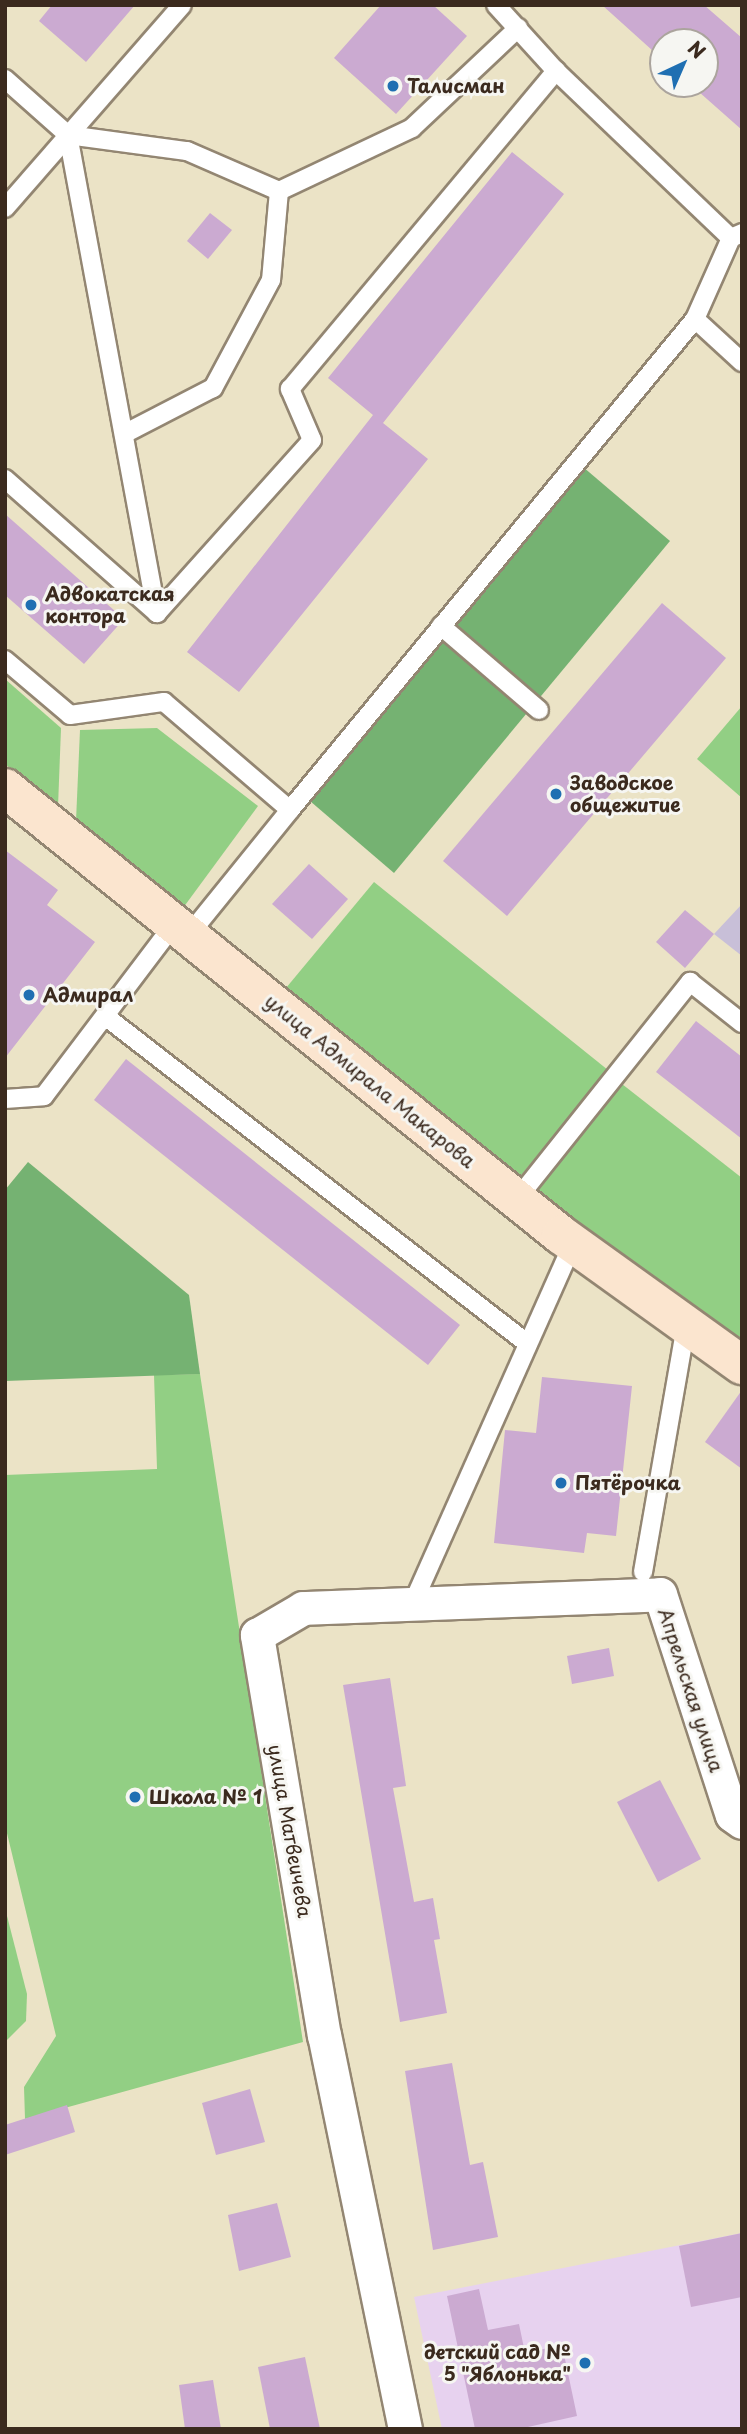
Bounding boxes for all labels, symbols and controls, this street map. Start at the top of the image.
north arrow [649,28,719,98]
text: N [682,34,712,65]
place label: Талисман [407,75,505,97]
marker: Талисман [385,78,401,94]
place label: Адвокатская контора [45,583,175,627]
marker: Адвокатская контора [23,597,39,613]
place label: Заводское общежитие [570,772,681,816]
marker: Заводское общежитие [548,786,564,802]
place label: Адмирал [43,984,133,1006]
marker: Адмирал [21,987,37,1003]
street label: улица Адмирала Макарова [260,989,480,1173]
place label: Пятёрочка [575,1472,681,1494]
marker: Пятёрочка [553,1475,569,1491]
street label: Апрельская улица [653,1604,729,1776]
street label: улица Матвеичева [263,1742,317,1920]
place label: Школа № 1 [149,1786,263,1808]
marker: Школа № 1 [127,1789,143,1805]
place label: детский сад № 5 "Яблонька" [423,2341,571,2385]
marker: детский сад № 5 "Яблонька" [577,2355,593,2371]

